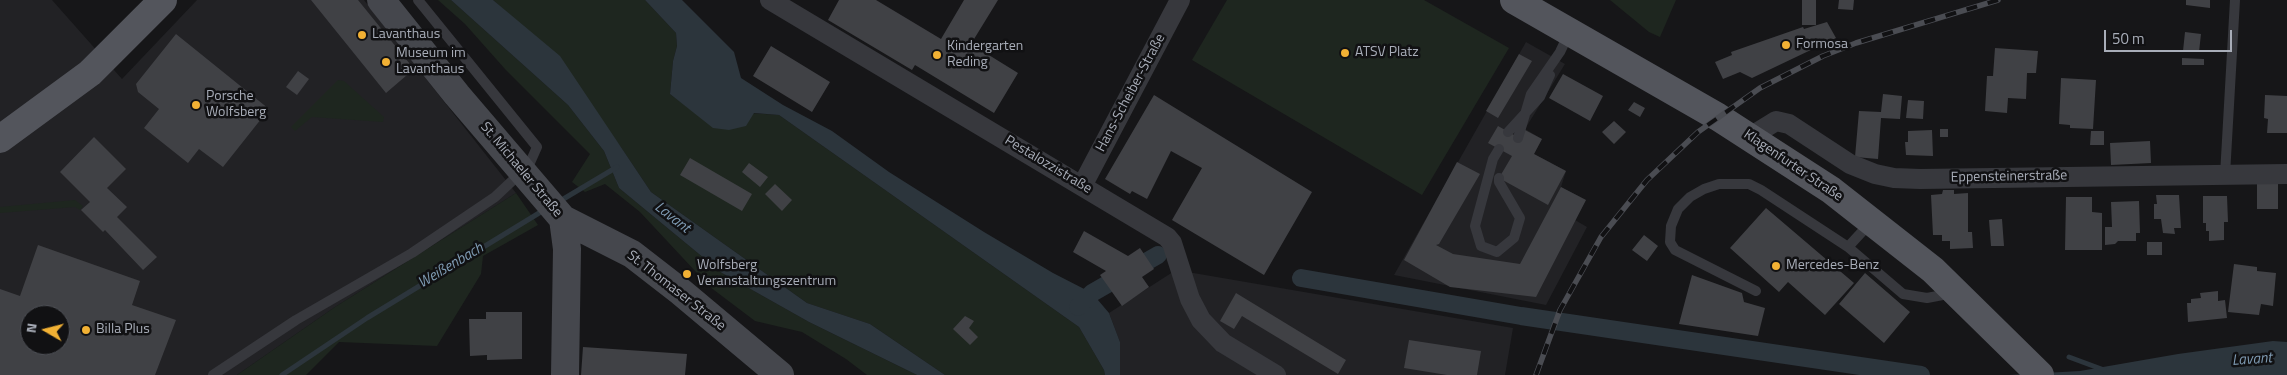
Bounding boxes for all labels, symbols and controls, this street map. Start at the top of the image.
scale bar [2107,20,2234,52]
place label: Lavanthaus [372,27,440,43]
text: 50 m [2112,27,2145,50]
marker: Lavanthaus [356,29,368,41]
street label: Hans-Scheiber-Straße [1093,31,1169,155]
place label: Formosa [1796,37,1848,53]
place label: Kindergarten Reding [947,39,1023,72]
marker: Formosa [1780,39,1792,51]
place label: ATSV Platz [1355,45,1419,61]
place label: Museum im Lavanthaus [396,46,466,78]
marker: ATSV Platz [1339,47,1351,59]
marker: Kindergarten Reding [931,49,943,61]
marker: Museum im Lavanthaus [380,56,392,68]
place label: Porsche Wolfsberg [206,89,266,121]
marker: Porsche Wolfsberg [190,99,202,111]
street label: St. Michaeler Straße [476,119,566,221]
street label: Klagenfurter Straße [1740,127,1846,205]
street label: Pestalozzistraße [1001,132,1095,198]
street label: Eppensteinerstraße [1951,168,2067,186]
water label: Lavant [651,199,693,237]
water label: Weißenbach [415,239,487,293]
street label: St. Thomaser Straße [623,247,729,335]
place label: Wolfsberg Veranstaltungszentrum [697,258,836,290]
place label: Mercedes-Benz [1786,258,1879,274]
marker: Mercedes-Benz [1770,260,1782,272]
marker: Wolfsberg Veranstaltungszentrum [681,268,693,280]
north arrow [20,305,70,355]
text: N [20,322,42,334]
place label: Billa Plus [96,322,150,338]
marker: Billa Plus [80,324,92,336]
water label: Lavant [2231,350,2273,370]

